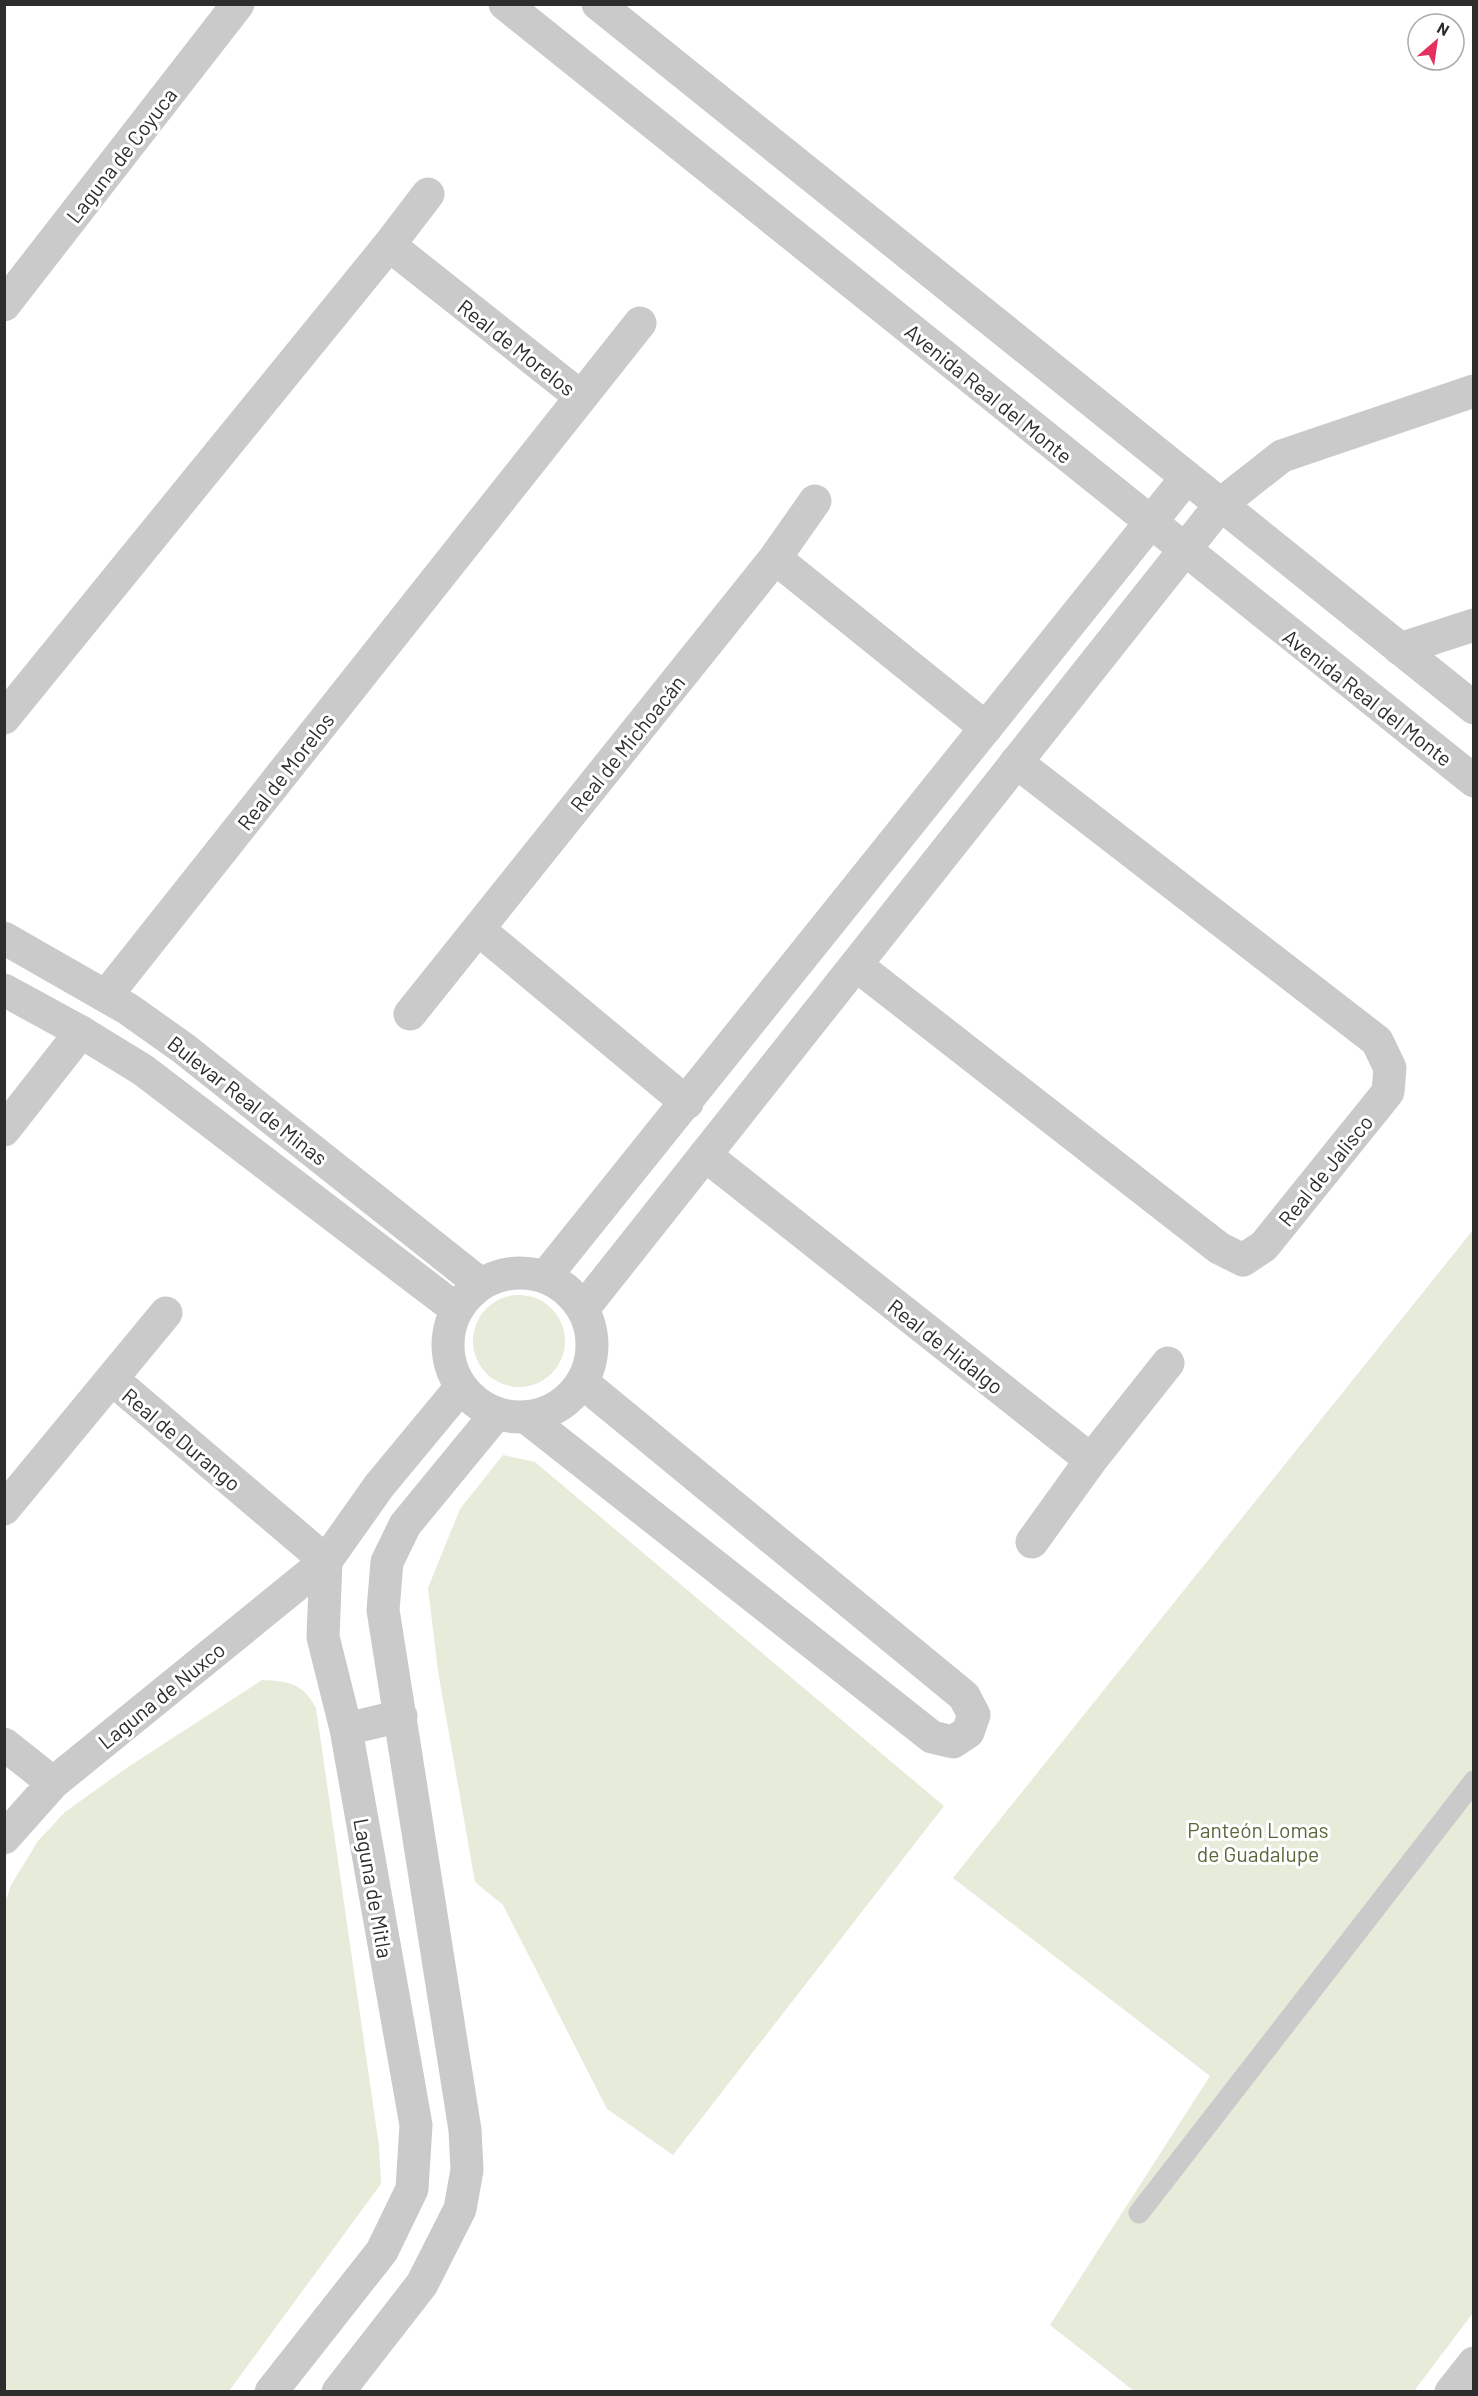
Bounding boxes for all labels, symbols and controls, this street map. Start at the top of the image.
north arrow [1406,12,1466,72]
text: N [1434,18,1453,39]
street label: Laguna de Coyuca [60,82,182,228]
street label: Real de Morelos [453,293,581,401]
street label: Avenida Real del Monte [900,318,1078,468]
street label: Avenida Real del Monte [1278,623,1458,771]
street label: Real de Michoacán [564,670,690,816]
street label: Real de Morelos [231,707,339,835]
street label: Bulevar Real de Minas [163,1030,333,1170]
street label: Real de Jalisco [1273,1109,1377,1231]
street label: Real de Hidalgo [883,1293,1009,1399]
street label: Real de Durango [118,1382,246,1496]
street label: Laguna de Nuxco [93,1636,229,1754]
street label: Laguna de Mitla [349,1816,399,1960]
park label: Panteón Lomas de Guadalupe [1187,1817,1329,1866]

